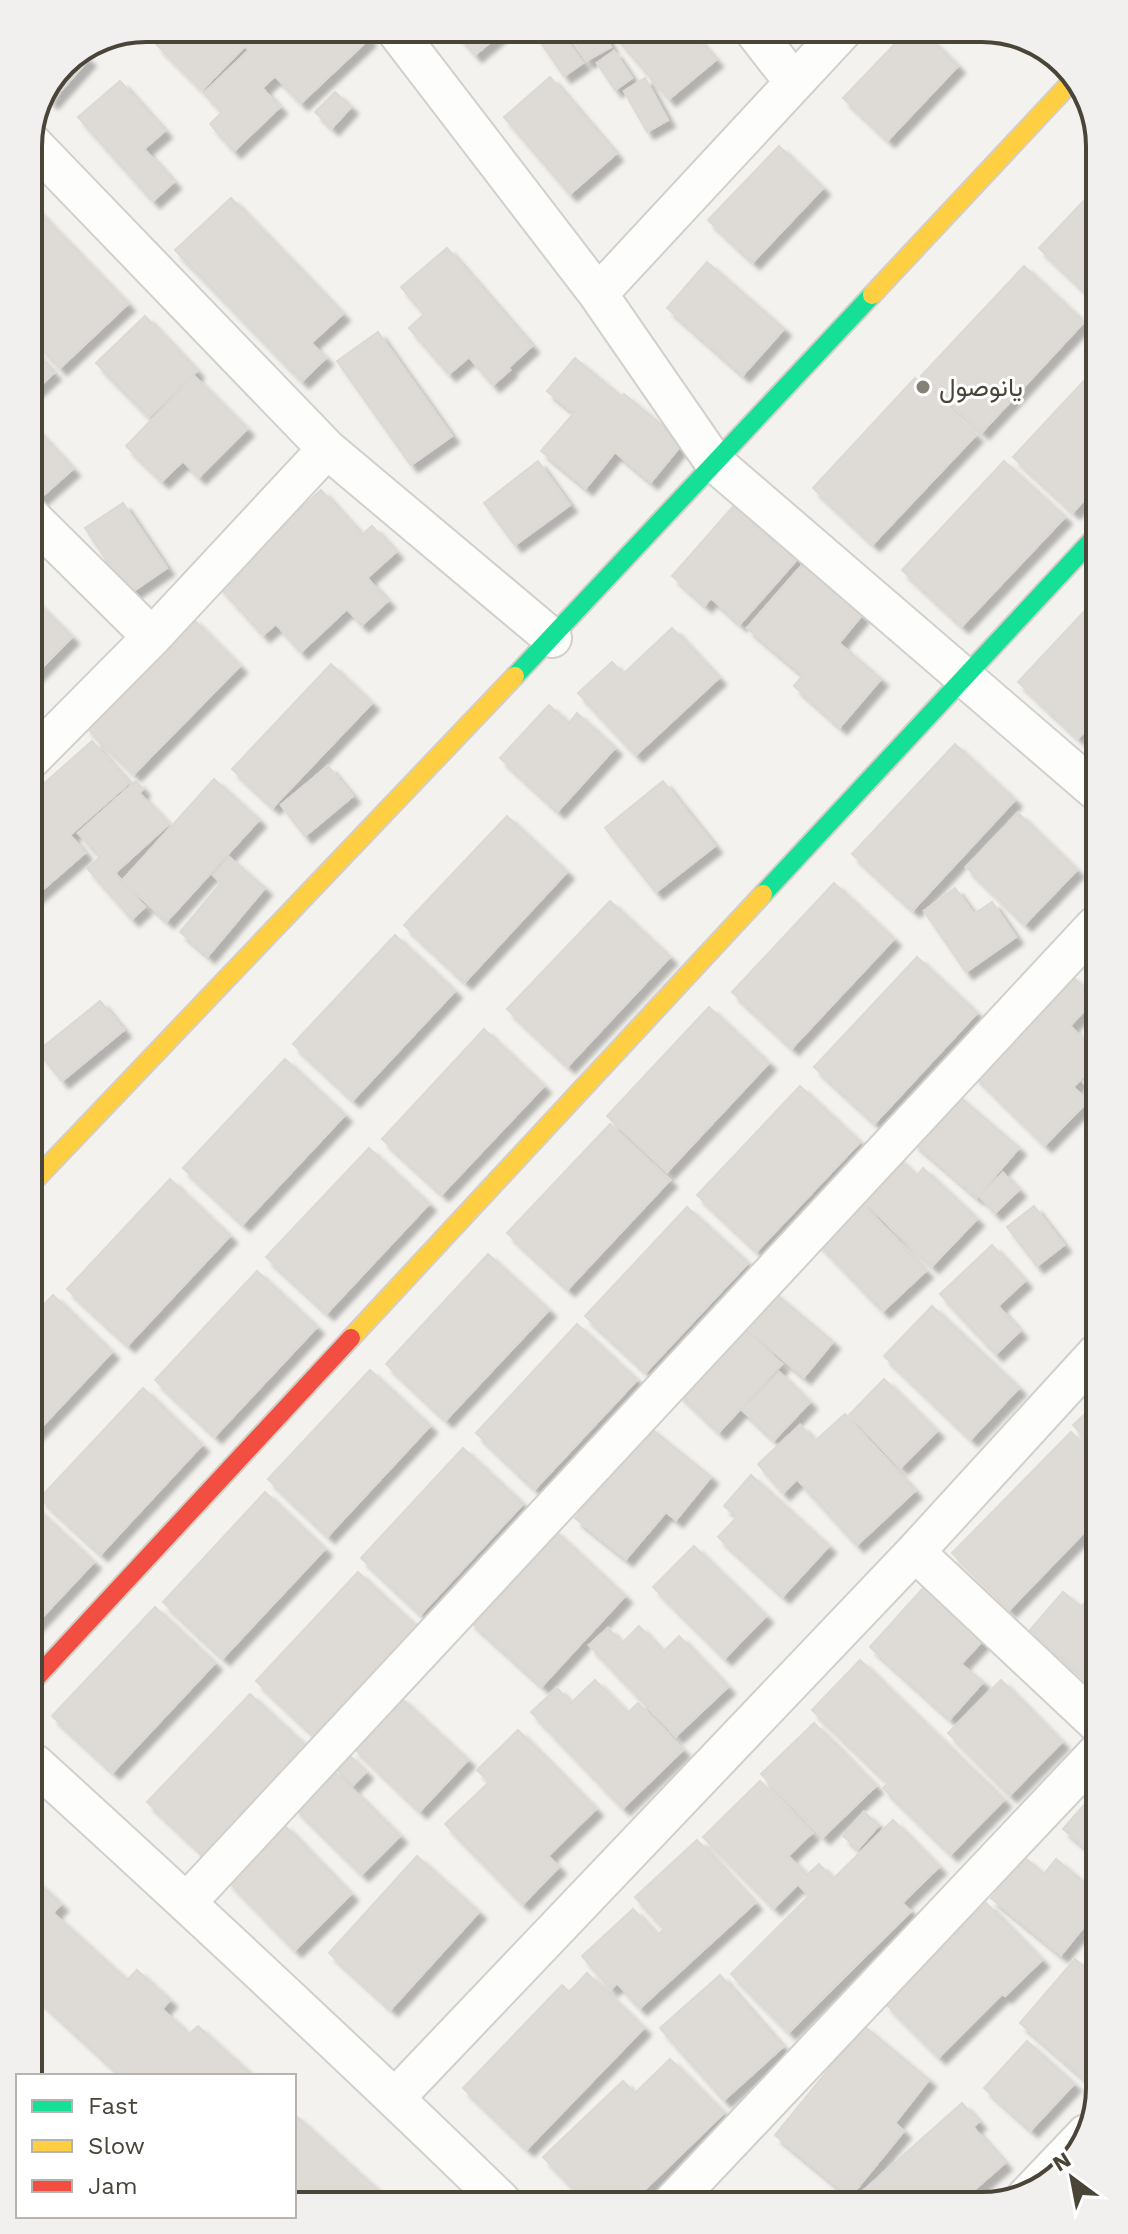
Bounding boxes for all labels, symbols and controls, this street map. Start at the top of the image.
place label: يانوصول [939,372,1023,403]
marker: يانوصول [914,378,932,396]
legend [16,2074,296,2218]
text: Fast [88,2092,138,2120]
text: Slow [88,2132,145,2160]
north arrow [1032,2138,1112,2218]
text: N [1048,2147,1075,2176]
text: Jam [88,2172,138,2200]

